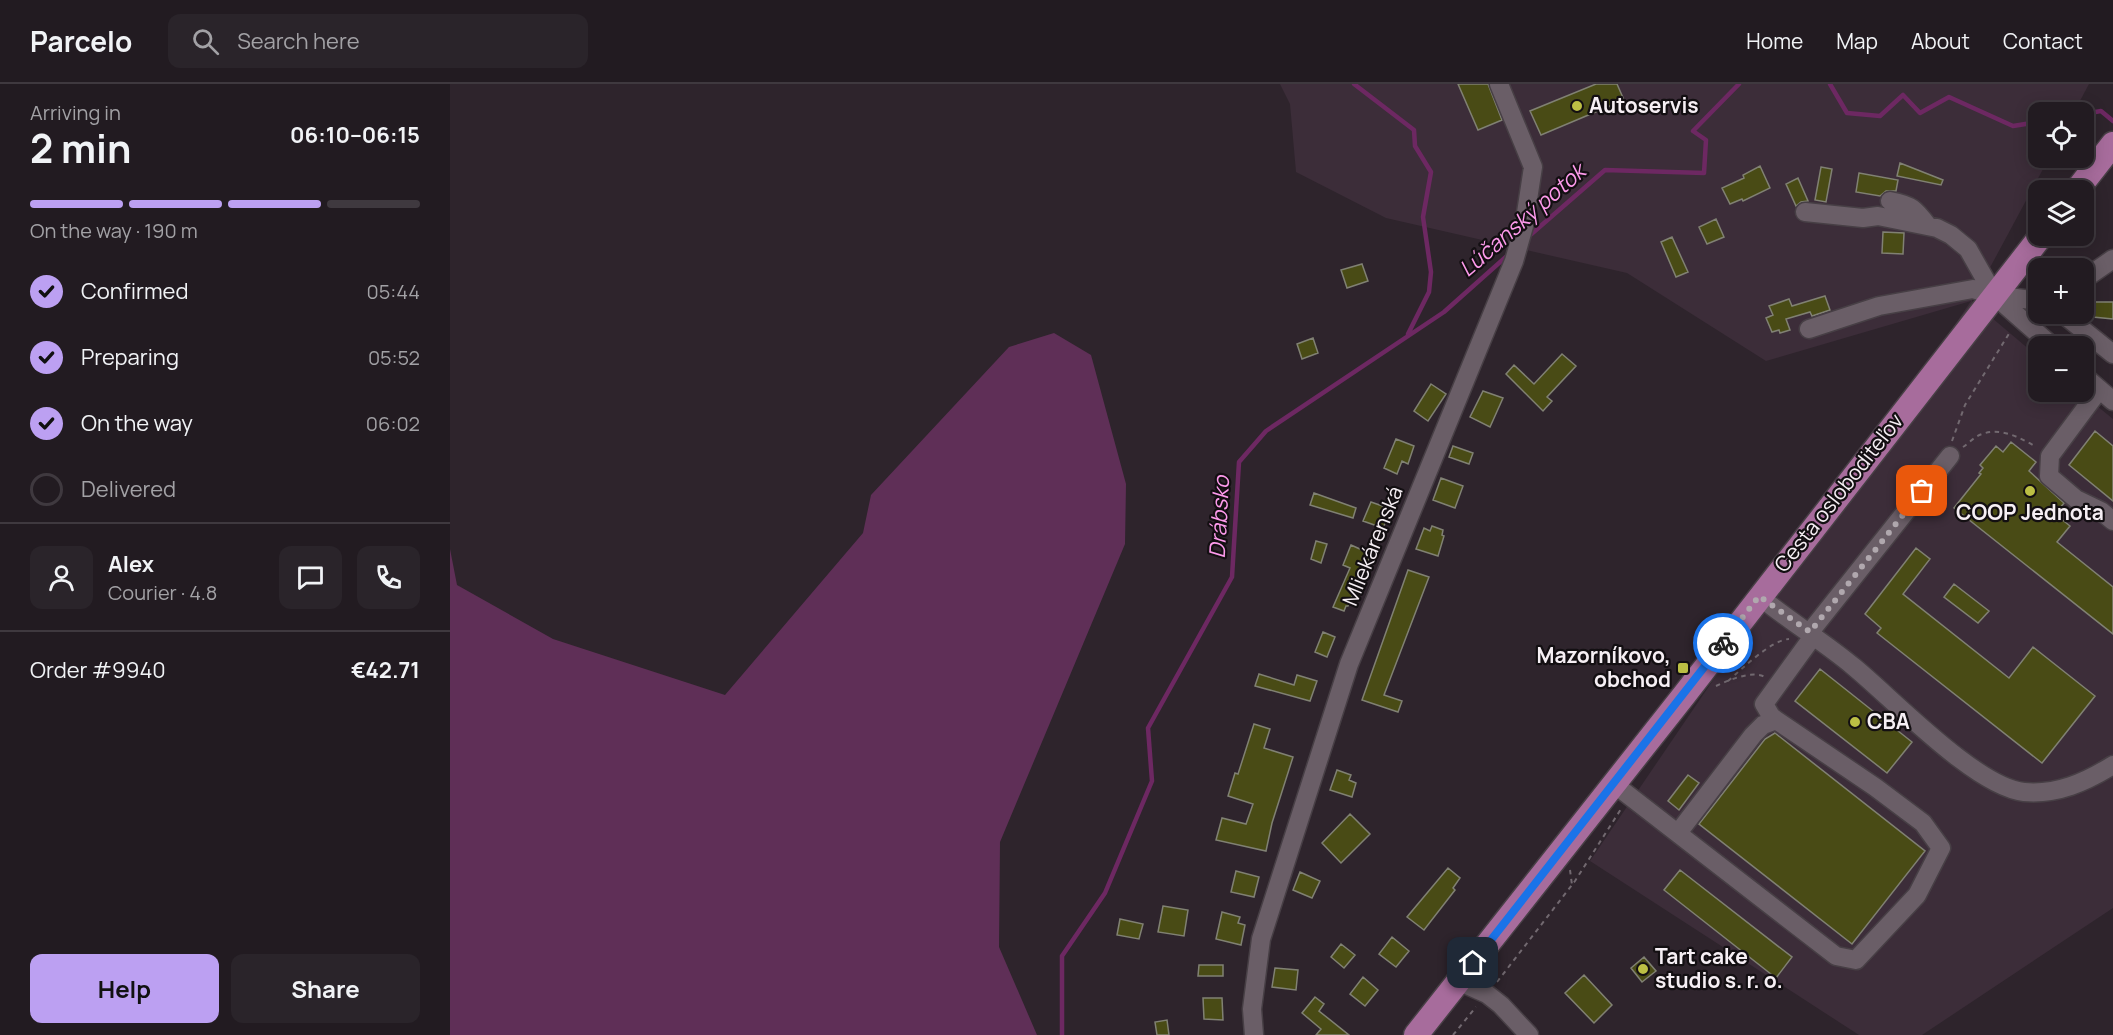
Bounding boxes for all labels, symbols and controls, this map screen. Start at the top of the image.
search box [168,14,588,68]
text: Parcelo [30,22,132,60]
icon: search [189,25,222,58]
text: Search here [237,26,360,56]
text: Home [1746,27,1803,55]
text: Map [1836,27,1878,55]
text: About [1911,27,1970,55]
text: Contact [2003,27,2083,55]
place label: Autoservis [1589,91,1699,119]
text: Arriving in [30,99,121,126]
marker: Autoservis [1570,99,1584,113]
map controls [2028,102,2094,402]
button: locate [2028,102,2094,168]
text: 06:10–06:15 [290,120,420,150]
text: 2 min [30,121,131,175]
water label: Lúčanský potok [1452,155,1594,283]
button: layers [2028,180,2094,246]
text: On the way · 190 m [30,217,198,244]
button: + [2028,258,2094,324]
icon: check [30,275,63,308]
text: Confirmed [81,276,189,306]
text: 05:44 [366,278,420,305]
button: − [2028,336,2094,402]
icon: check [30,341,63,374]
text: Preparing [81,342,179,372]
text: 05:52 [368,344,420,371]
icon: check [30,407,63,440]
street label: Cesta osloboditeľov [1767,407,1909,577]
text: On the way [81,408,193,438]
text: 06:02 [366,410,420,437]
pin [1896,465,1947,516]
water label: Drábsko [1202,473,1236,559]
text: Delivered [81,474,176,504]
icon: bag [1905,474,1938,507]
street label: Mliekárenská [1335,482,1409,610]
marker: COOP Jednota [2023,484,2037,498]
place label: COOP Jednota [1956,498,2104,526]
button: person [30,546,93,609]
button: chat [279,546,342,609]
button: phone [357,546,420,609]
text: Alex [108,549,154,579]
text: Courier · 4.8 [108,579,217,606]
courier [1693,613,1753,673]
icon: bike [1707,627,1740,660]
place label: Mazorníkovo, obchod [1536,641,1671,693]
text: Order #9940 [30,655,166,685]
text: €42.71 [351,655,420,685]
marker: Mazorníkovo, obchod [1676,661,1690,675]
place label: CBA [1867,707,1910,735]
marker: CBA [1848,715,1862,729]
pin [1447,937,1498,988]
place label: Tart cake studio s. r. o. [1655,942,1783,994]
icon: home [1456,946,1489,979]
button: Help [30,954,219,1023]
button: Share [231,954,420,1023]
marker: Tart cake studio s. r. o. [1636,962,1650,976]

